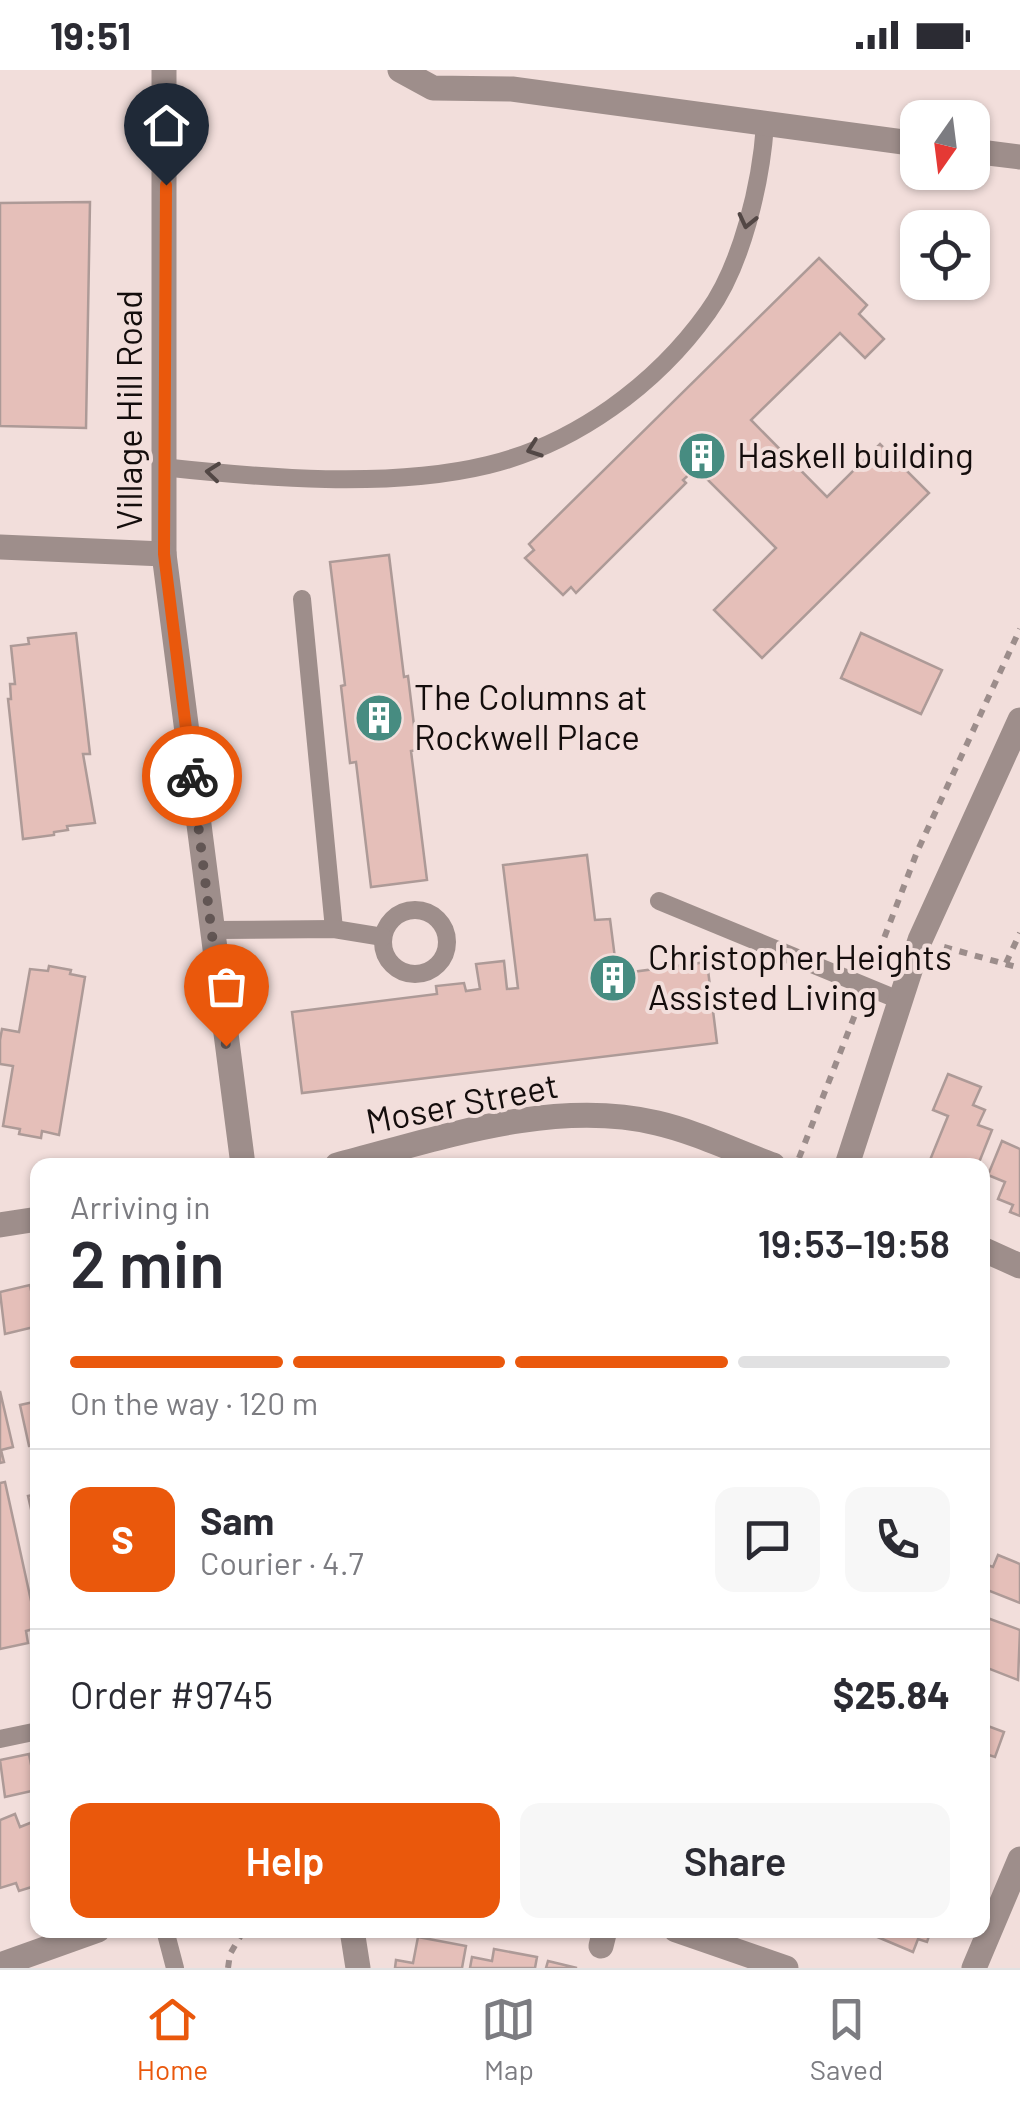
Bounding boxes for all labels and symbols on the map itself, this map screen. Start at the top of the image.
pin [124,83,209,186]
north arrow [900,100,990,190]
one-way arrow [737,212,758,229]
street label: Village Hill Road [107,290,149,530]
building icon: Haskell building [676,430,728,482]
place label: Haskell building [737,433,974,475]
one-way arrow [526,437,543,458]
one-way arrow [204,462,220,483]
place label: The Columns at Rockwell Place [414,675,647,757]
building icon: The Columns at Rockwell Place [353,692,405,744]
courier [142,726,242,826]
place label: Christopher Heights Assisted Living [648,935,952,1017]
pin [184,944,269,1047]
building icon: Christopher Heights Assisted Living [587,952,639,1004]
street label: Moser Street [362,1063,561,1141]

